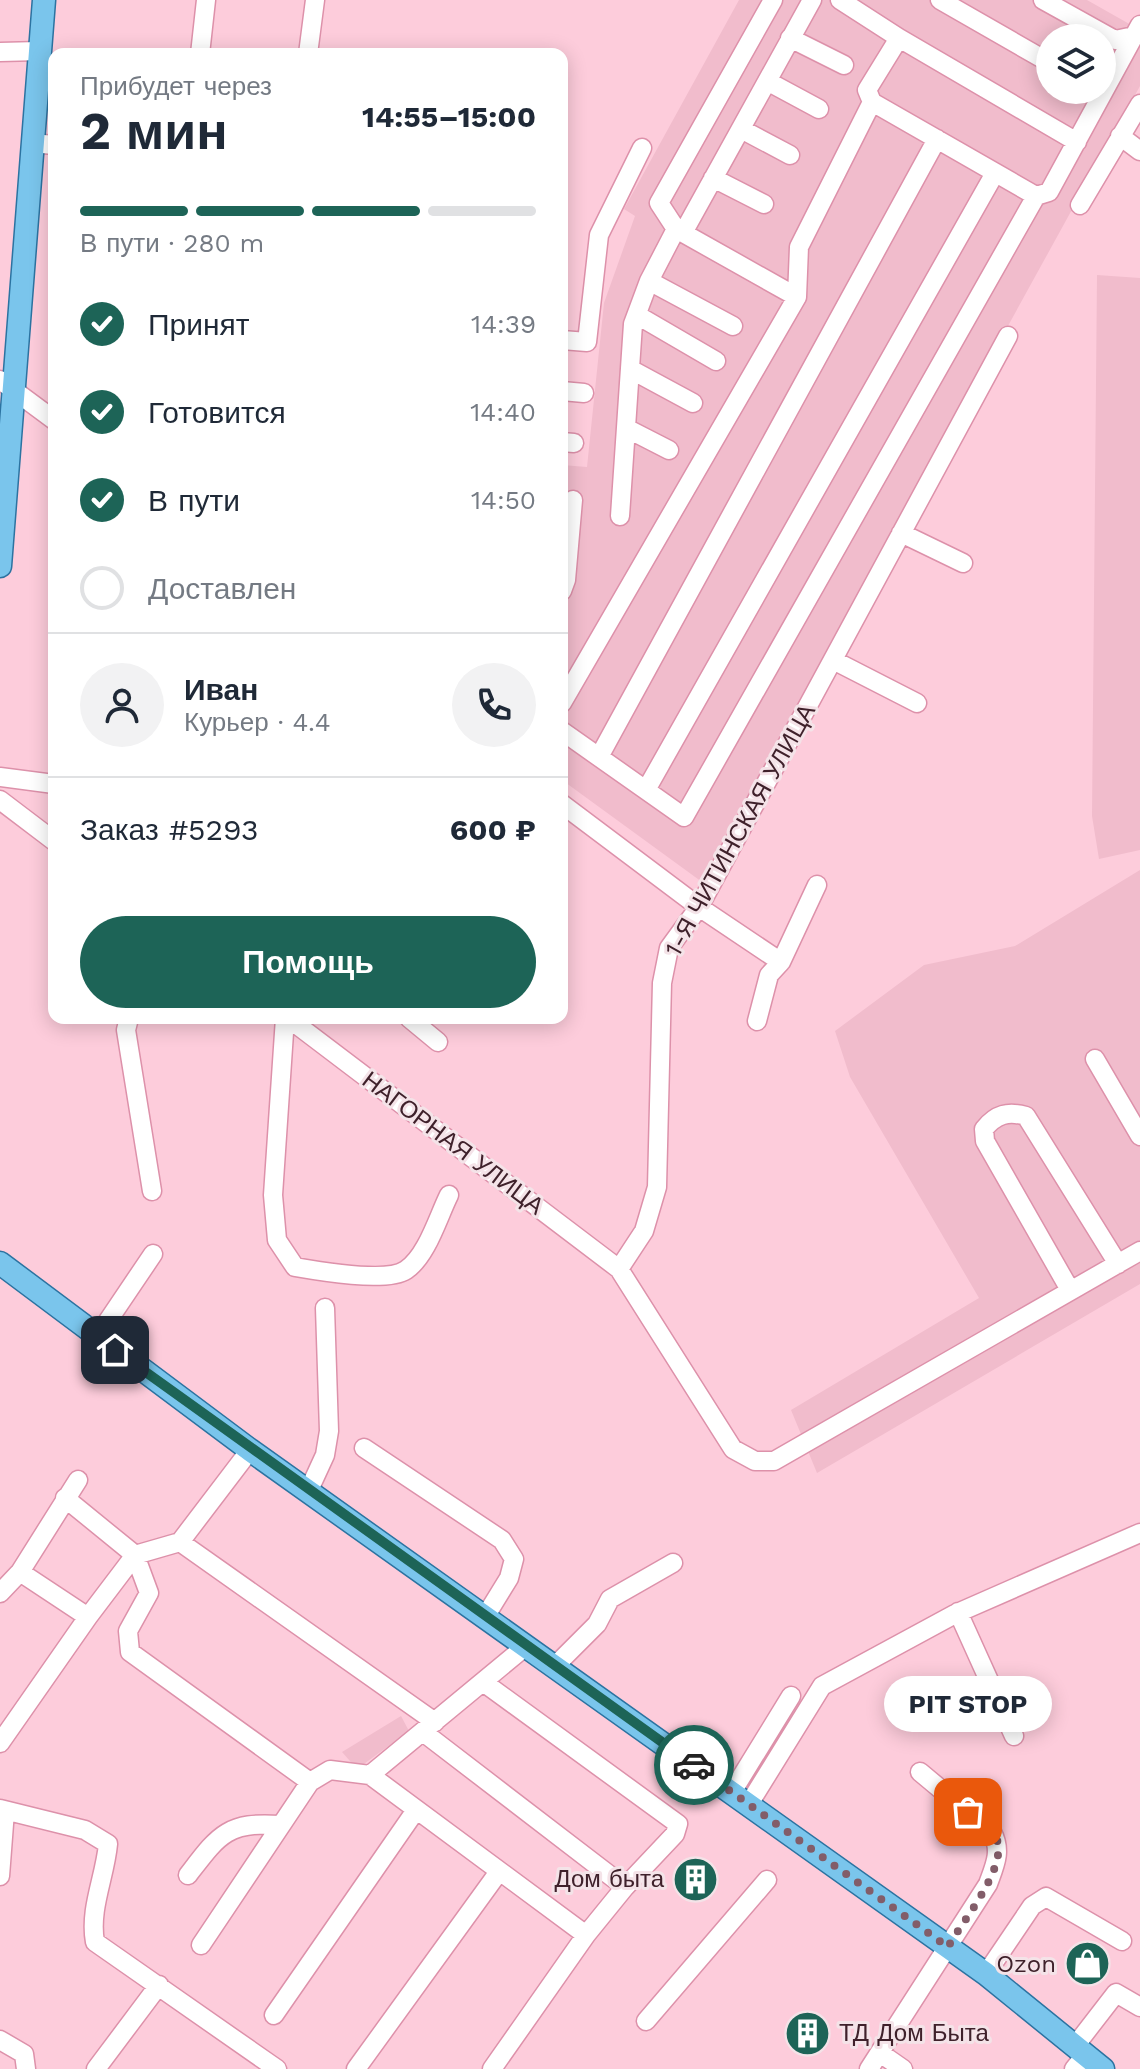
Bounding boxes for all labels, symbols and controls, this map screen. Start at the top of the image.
map controls [1036,24,1116,104]
button: layers [1036,24,1116,104]
text: Прибудет через [80,71,272,101]
text: 14:55–15:00 [362,99,536,134]
text: 2 мин [80,101,228,162]
text: В пути · 280 m [80,228,264,258]
icon: check [80,302,124,346]
text: Принят [148,307,250,342]
text: 14:39 [471,309,536,339]
icon: check [80,390,124,434]
text: Готовится [148,395,286,430]
text: 14:40 [470,397,536,427]
icon: check [80,478,124,522]
text: В пути [148,483,240,518]
text: 14:50 [471,485,536,515]
text: Доставлен [148,571,296,606]
button: person [80,663,164,747]
button: phone [452,663,536,747]
text: Иван [184,672,258,707]
street label: 1-Я ЧИТИНСКАЯ УЛИЦА [659,699,821,961]
text: Курьер · 4.4 [184,707,331,737]
text: Заказ #5293 [80,812,258,847]
text: 600 ₽ [450,812,536,847]
button: Помощь [80,916,536,1008]
street label: НАГОРНАЯ УЛИЦА [357,1066,549,1220]
pin [81,1316,149,1384]
icon: home [93,1328,137,1372]
callout: PIT STOP [884,1676,1052,1732]
text: PIT STOP [909,1689,1027,1719]
courier [654,1725,734,1805]
icon: car [672,1743,716,1787]
pin [934,1778,1002,1846]
icon: bag [946,1790,990,1834]
building icon: Дом быта [671,1855,719,1903]
place label: Дом быта [554,1865,665,1893]
shop icon: Ozon [1063,1940,1111,1988]
place label: Ozon [996,1950,1056,1978]
building icon: ТД Дом Быта [784,2009,832,2057]
place label: ТД Дом Быта [839,2019,990,2047]

